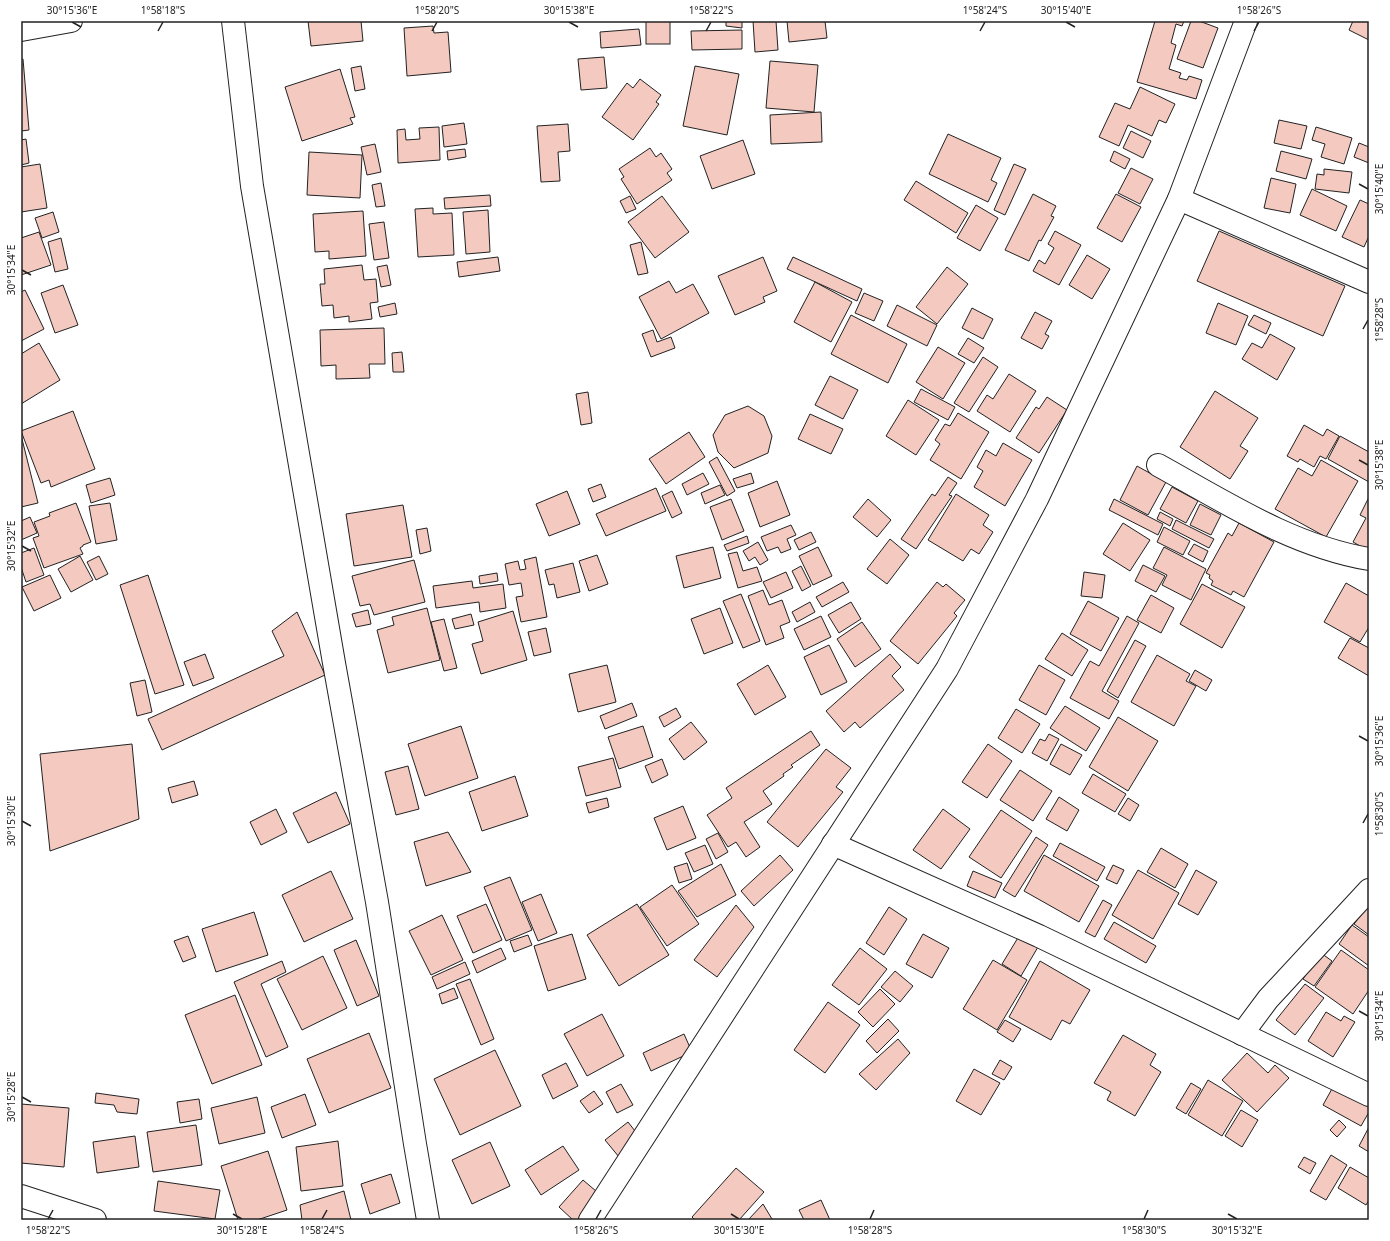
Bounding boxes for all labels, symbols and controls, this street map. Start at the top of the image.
text: 30°15'36"E [47,3,97,17]
text: 1°58'18"S [141,3,186,17]
text: 1°58'20"S [415,3,460,17]
text: 30°15'38"E [544,3,594,17]
text: 1°58'22"S [689,3,734,17]
text: 1°58'24"S [963,3,1008,17]
text: 30°15'40"E [1041,3,1091,17]
text: 1°58'26"S [1237,3,1282,17]
text: 30°15'40"E [1372,164,1386,214]
text: 30°15'34"E [4,245,18,295]
text: 1°58'28"S [1372,297,1386,342]
text: 30°15'38"E [1372,440,1386,490]
text: 30°15'32"E [4,521,18,571]
text: 30°15'36"E [1372,716,1386,766]
text: 1°58'30"S [1372,791,1386,836]
text: 30°15'30"E [4,796,18,846]
text: 30°15'34"E [1372,991,1386,1041]
text: 30°15'28"E [4,1072,18,1122]
text: 1°58'22"S [26,1223,71,1237]
text: 30°15'28"E [217,1223,267,1237]
text: 1°58'24"S [300,1223,345,1237]
text: 1°58'26"S [574,1223,619,1237]
text: 30°15'30"E [714,1223,764,1237]
text: 1°58'28"S [848,1223,893,1237]
text: 1°58'30"S [1122,1223,1167,1237]
text: 30°15'32"E [1212,1223,1262,1237]

